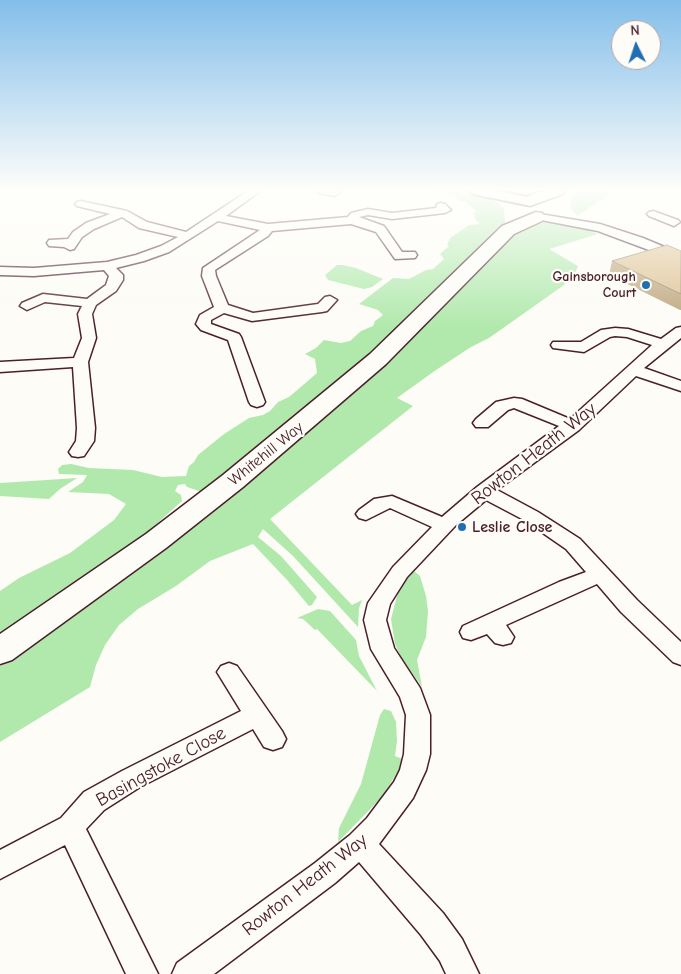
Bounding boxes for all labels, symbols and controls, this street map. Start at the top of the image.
north arrow [611,20,661,70]
text: N [630,22,640,39]
place label: Gainsborough Court [552,269,636,302]
marker: Gainsborough Court [640,279,652,291]
street label: Rowton Heath Way [467,398,601,510]
street label: Whitehill Way [225,418,307,490]
place label: Leslie Close [472,517,552,537]
marker: Leslie Close [456,521,468,533]
street label: Basingstoke Close [92,722,230,812]
street label: Rowton Heath Way [238,829,372,941]

